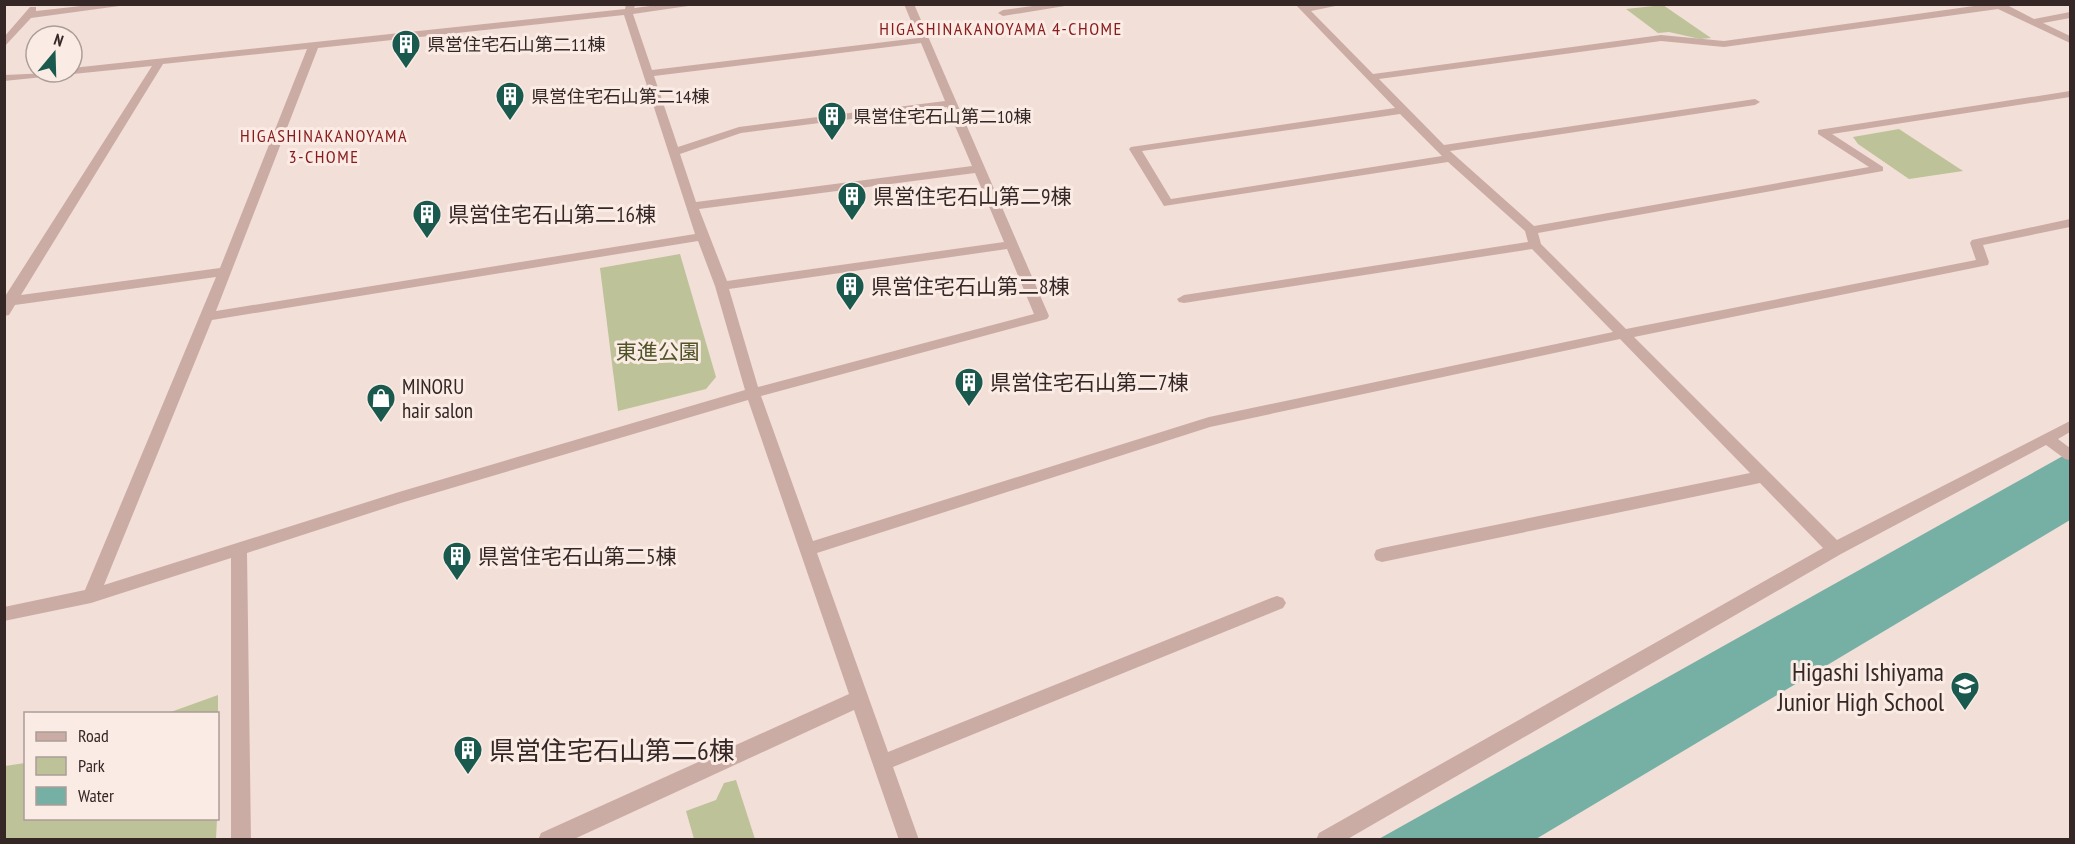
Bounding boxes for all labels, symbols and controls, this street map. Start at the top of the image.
district label: HIGASHINAKANOYAMA 4-CHOME [879,17,1123,40]
north arrow [24,24,84,84]
building icon: 県営住宅石山第二11棟 [390,28,422,70]
text: N [52,29,66,51]
place label: 県営住宅石山第二11棟 [427,33,605,56]
building icon: 県営住宅石山第二14棟 [494,80,526,122]
place label: 県営住宅石山第二14棟 [531,85,709,108]
building icon: 県営住宅石山第二10棟 [816,100,848,142]
place label: 県営住宅石山第二10棟 [853,105,1031,128]
district label: HIGASHINAKANOYAMA 3-CHOME [240,124,408,168]
building icon: 県営住宅石山第二9棟 [836,180,868,222]
place label: 県営住宅石山第二9棟 [873,183,1071,210]
building icon: 県営住宅石山第二16棟 [411,198,443,240]
place label: 県営住宅石山第二16棟 [448,201,656,228]
building icon: 県営住宅石山第二8棟 [834,270,866,312]
place label: 県営住宅石山第二8棟 [871,273,1069,300]
park label: 東進公園 [616,338,700,365]
building icon: 県営住宅石山第二7棟 [953,366,985,408]
place label: 県営住宅石山第二7棟 [990,369,1188,396]
place label: MINORU hair salon [402,373,473,424]
shop icon: MINORU hair salon [365,382,397,424]
building icon: 県営住宅石山第二5棟 [441,540,473,582]
place label: 県営住宅石山第二5棟 [478,543,676,570]
place label: Higashi Ishiyama Junior High School [1776,655,1944,718]
school or university icon: Higashi Ishiyama Junior High School [1949,670,1981,712]
legend [24,712,219,820]
text: Road [78,724,109,747]
building icon: 県営住宅石山第二6棟 [452,734,484,776]
place label: 県営住宅石山第二6棟 [489,734,735,767]
text: Park [78,754,105,777]
text: Water [78,784,114,807]

